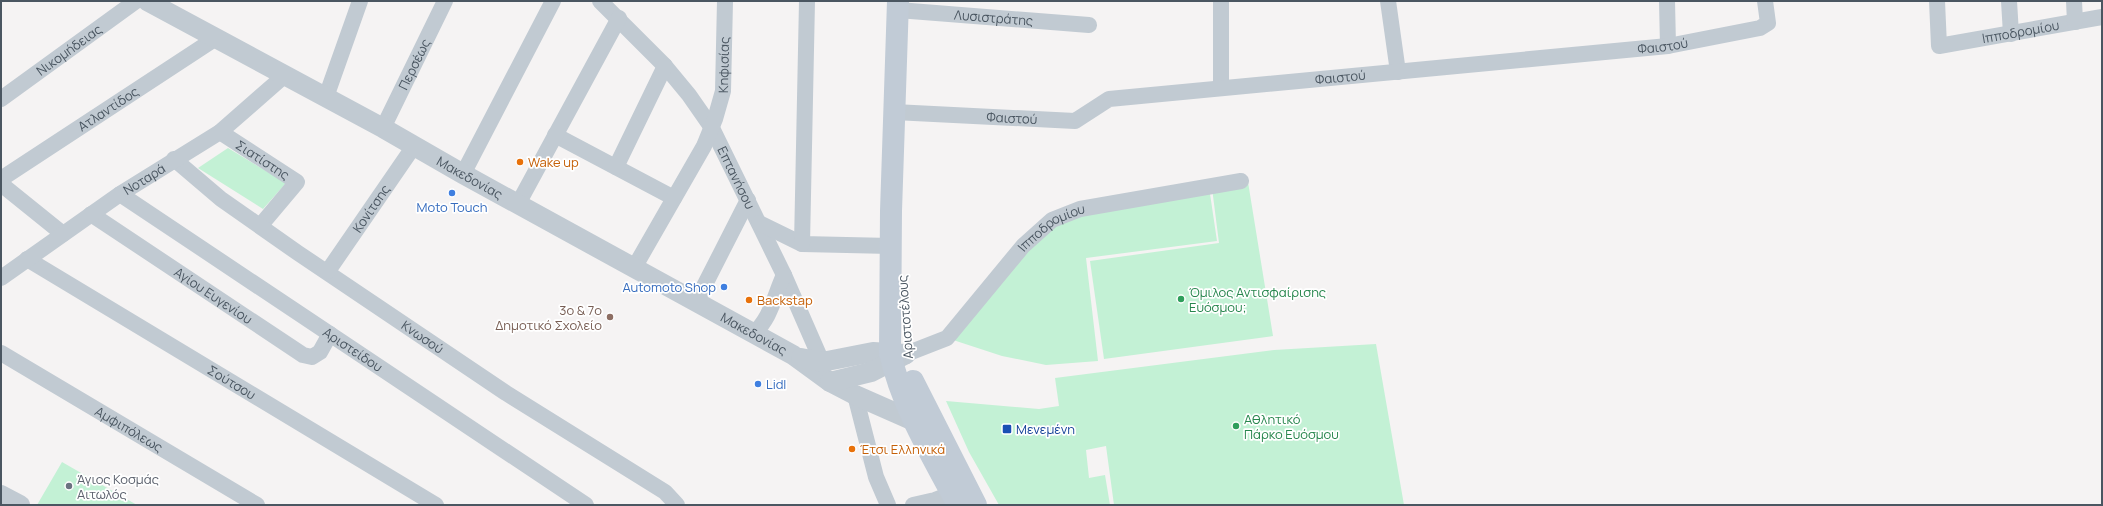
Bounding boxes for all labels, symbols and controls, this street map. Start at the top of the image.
street label: Λυσιστράτης [954,5,1034,30]
street label: Ιπποδρομίου [1981,16,2061,47]
street label: Νικομήδειας [33,20,105,79]
street label: Φαιστού [1637,33,1690,58]
street label: Περσέως [394,36,434,93]
street label: Κηφισίας [714,37,733,93]
street label: Φαιστού [1314,66,1366,88]
street label: Ατλαντίδος [74,82,142,135]
street label: Φαιστού [986,108,1038,128]
street label: Σιατίστης [232,136,293,184]
street label: Επτανήσου [713,143,759,212]
street label: Μακεδονίας [434,152,506,203]
place label: Wake up [528,153,579,171]
marker: Wake up [515,157,525,167]
street label: Νοταρά [120,159,169,199]
street label: Κονίτσης [348,181,394,236]
marker: Moto Touch [447,188,457,198]
place label: Moto Touch [417,198,487,216]
street label: Ιπποδρομίου [1013,199,1086,255]
street label: Αγίου Ευγενίου [171,263,256,328]
street label: Αριστοτέλους [893,274,917,360]
place label: Automoto Shop [622,278,716,296]
marker: Automoto Shop [719,282,729,292]
place label: Όμιλος Αντισφαίρισης Ευόσμου; [1189,283,1326,316]
place label: Backstap [757,291,813,309]
marker: Όμιλος Αντισφαίρισης Ευόσμου; [1176,294,1186,304]
marker: Backstap [744,295,754,305]
place label: 3ο & 7ο Δημοτικό Σχολείο [495,301,602,334]
street label: Μακεδονίας [718,308,790,359]
marker: 3ο & 7ο Δημοτικό Σχολείο [605,312,615,322]
street label: Κνωσού [398,316,447,358]
street label: Αριστείδου [319,323,386,376]
street label: Σούτσου [204,361,259,404]
place label: Lidl [766,375,786,393]
marker: Lidl [753,379,763,389]
street label: Αμφιπόλεως [92,402,166,456]
place label: Αθλητικό Πάρκο Ευόσμου [1244,410,1339,443]
place label: Μενεμένη [1016,420,1075,438]
marker: Αθλητικό Πάρκο Ευόσμου [1231,421,1241,431]
marker: Μενεμένη [1001,423,1013,435]
place label: Έτσι Ελληνικά [860,440,945,458]
marker: Έτσι Ελληνικά [847,444,857,454]
place label: Άγιος Κοσμάς Αιτωλός [77,470,159,503]
marker: Άγιος Κοσμάς Αιτωλός [64,481,74,491]

